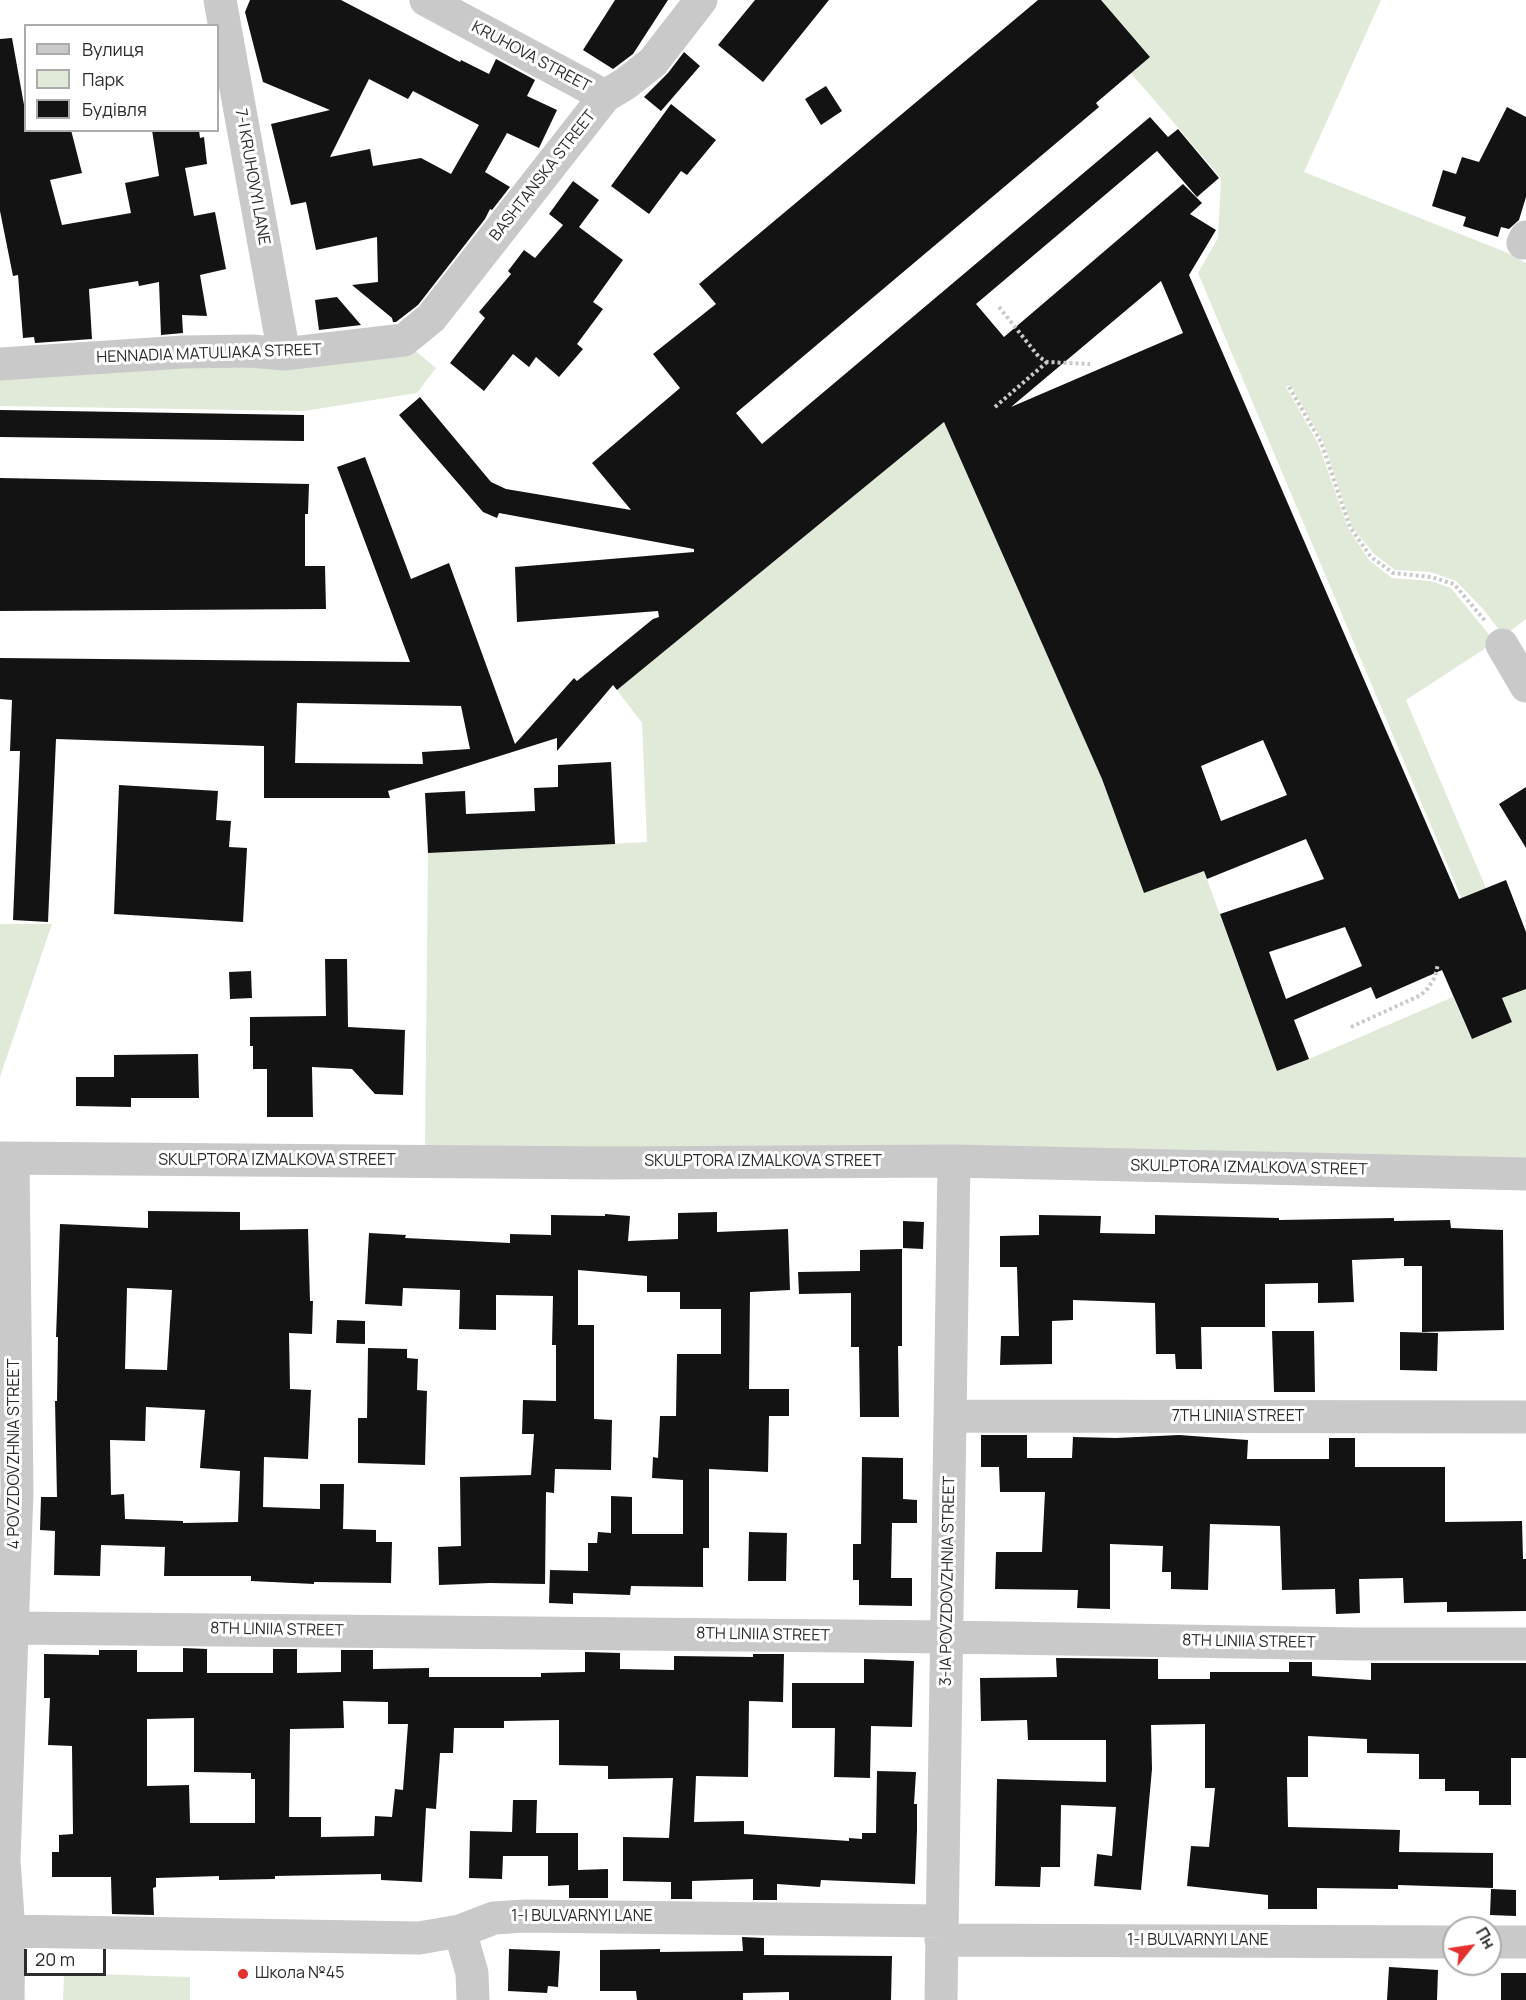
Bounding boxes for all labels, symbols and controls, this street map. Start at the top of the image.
street label: KRUHOVA STREET [468,18,594,96]
legend [24,24,219,132]
text: Вулиця [82,37,144,61]
text: Парк [82,67,124,91]
text: Будівля [82,97,147,121]
street label: 7-I KRUHOVYI LANE [231,107,273,247]
street label: BASHTANSKA STREET [486,107,600,245]
street label: HENNADIA MATULIAKA STREET [96,340,322,368]
street label: SKULPTORA IZMALKOVA STREET [158,1151,396,1171]
street label: SKULPTORA IZMALKOVA STREET [644,1152,882,1172]
street label: SKULPTORA IZMALKOVA STREET [1130,1156,1368,1180]
street label: 4 POVZDOVZHNIA STREET [5,1359,25,1549]
street label: 7TH LINIIA STREET [1172,1407,1304,1427]
street label: 3-IA POVZDOVZHNIA STREET [937,1476,959,1686]
street label: 8TH LINIIA STREET [210,1619,344,1641]
street label: 8TH LINIIA STREET [696,1624,830,1646]
street label: 8TH LINIIA STREET [1182,1631,1316,1653]
street label: 1-I BULVARNYI LANE [511,1907,653,1927]
north arrow [1442,1916,1502,1976]
text: Пн [1471,1923,1501,1953]
street label: 1-I BULVARNYI LANE [1127,1931,1269,1951]
scale bar [27,1937,110,1975]
text: 20 m [35,1947,75,1971]
place label: Школа №45 [255,1964,344,1984]
marker: Школа №45 [236,1967,250,1981]

